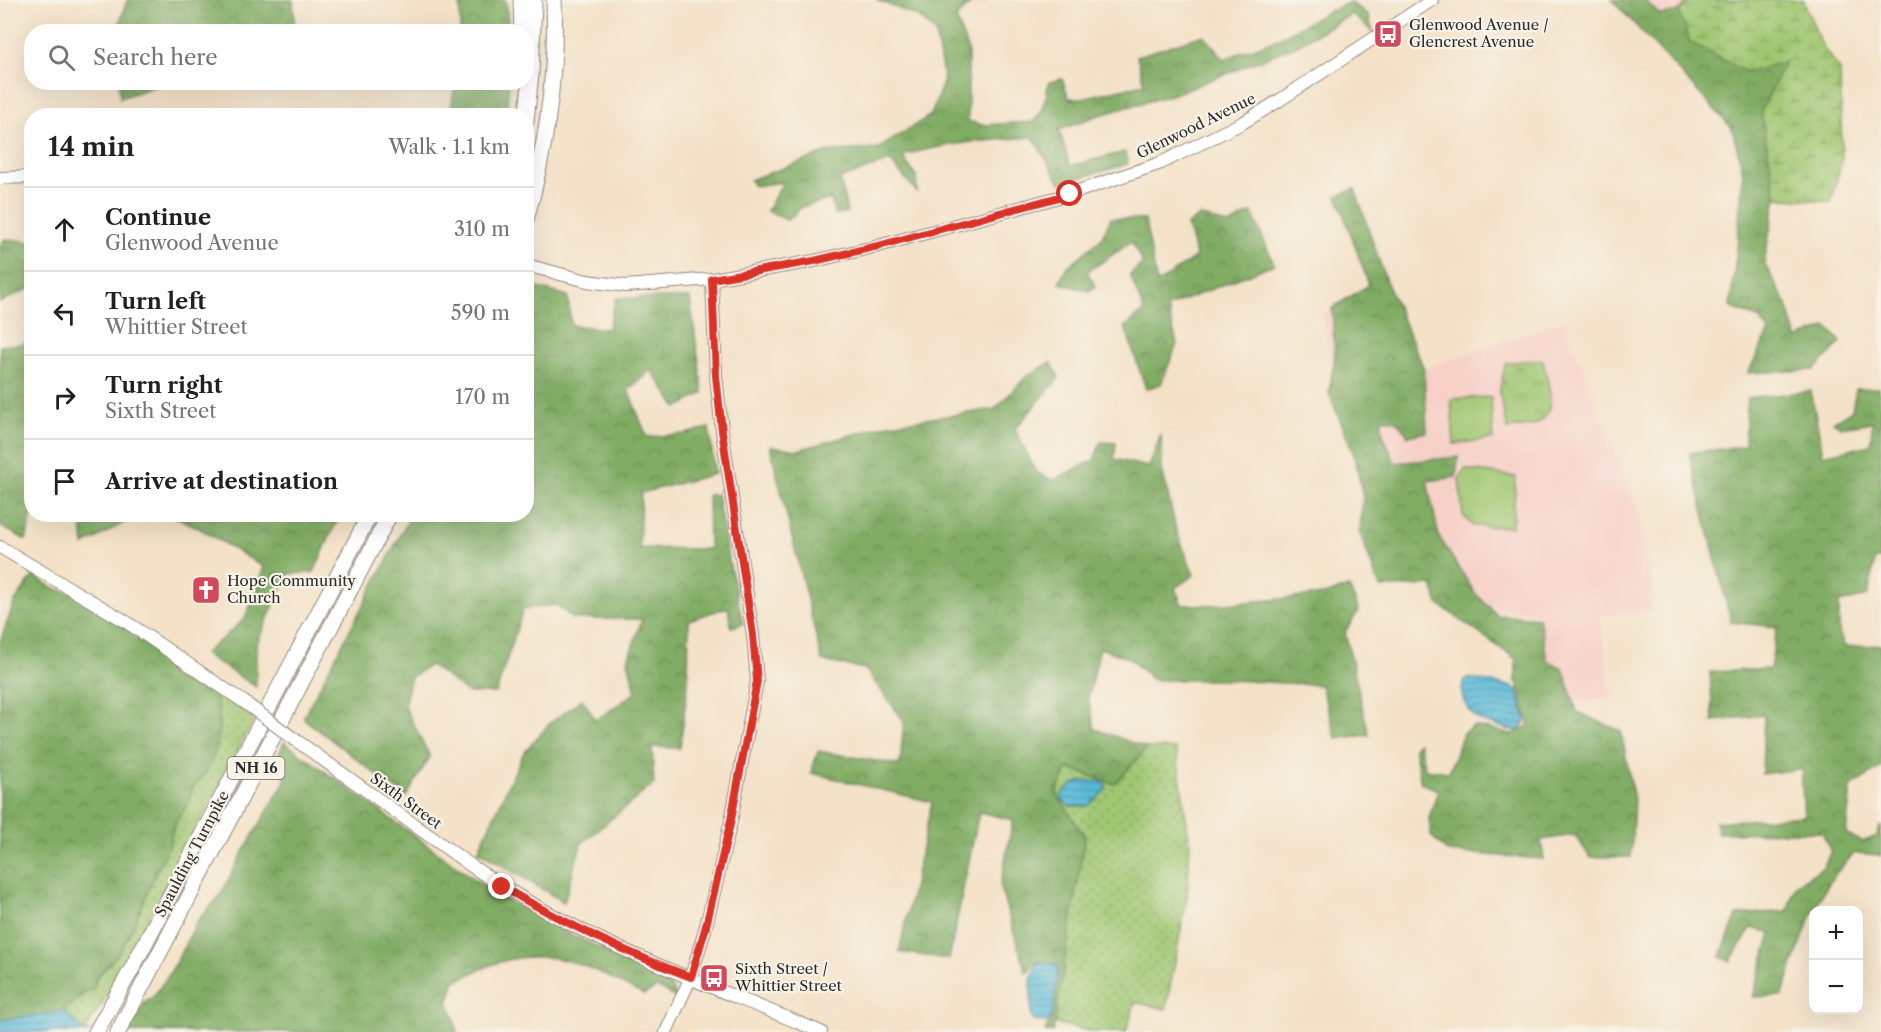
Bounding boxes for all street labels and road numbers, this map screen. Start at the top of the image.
street label: Glenwood Avenue [1133,88,1258,163]
road number: NH 16 [228,757,284,779]
street label: Sixth Street [367,768,446,833]
street label: Spaulding Turnpike [150,787,233,920]

